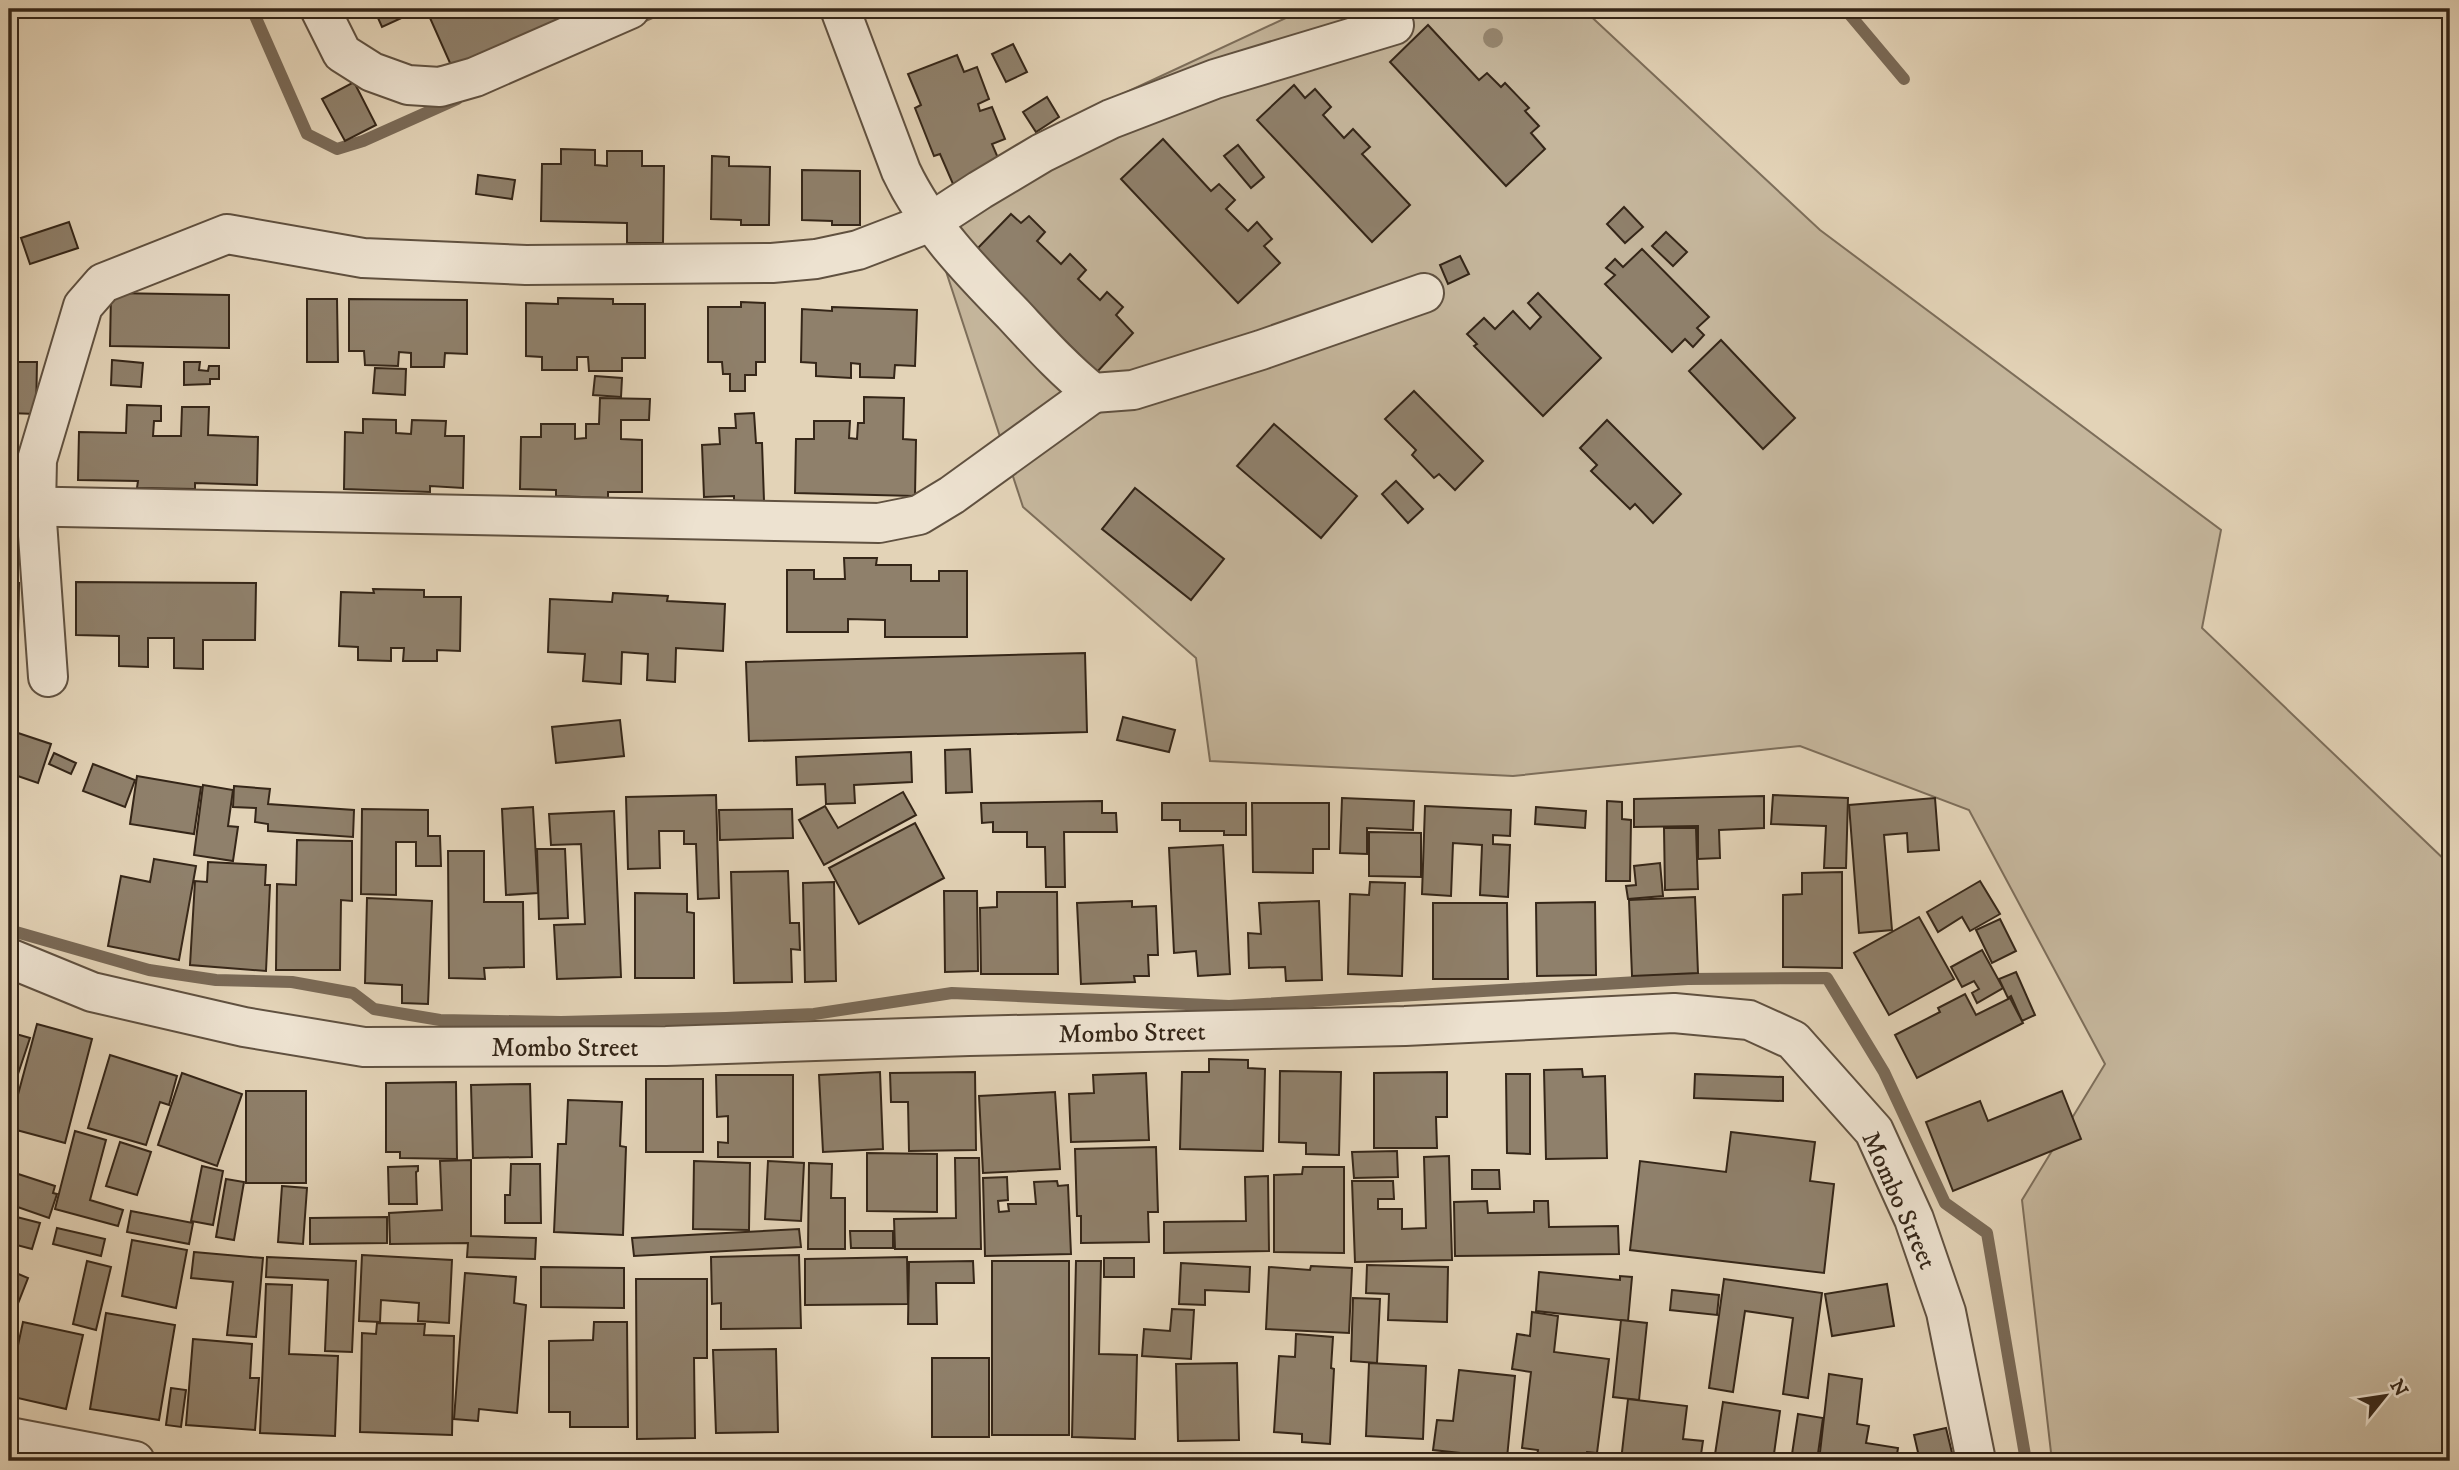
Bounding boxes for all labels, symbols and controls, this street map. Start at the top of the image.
street label: Mombo Street [1058,1016,1206,1051]
street label: Mombo Street [491,1032,639,1065]
street label: Mombo Street [1854,1127,1944,1275]
north arrow [2350,1362,2420,1432]
text: N [2385,1376,2412,1401]

